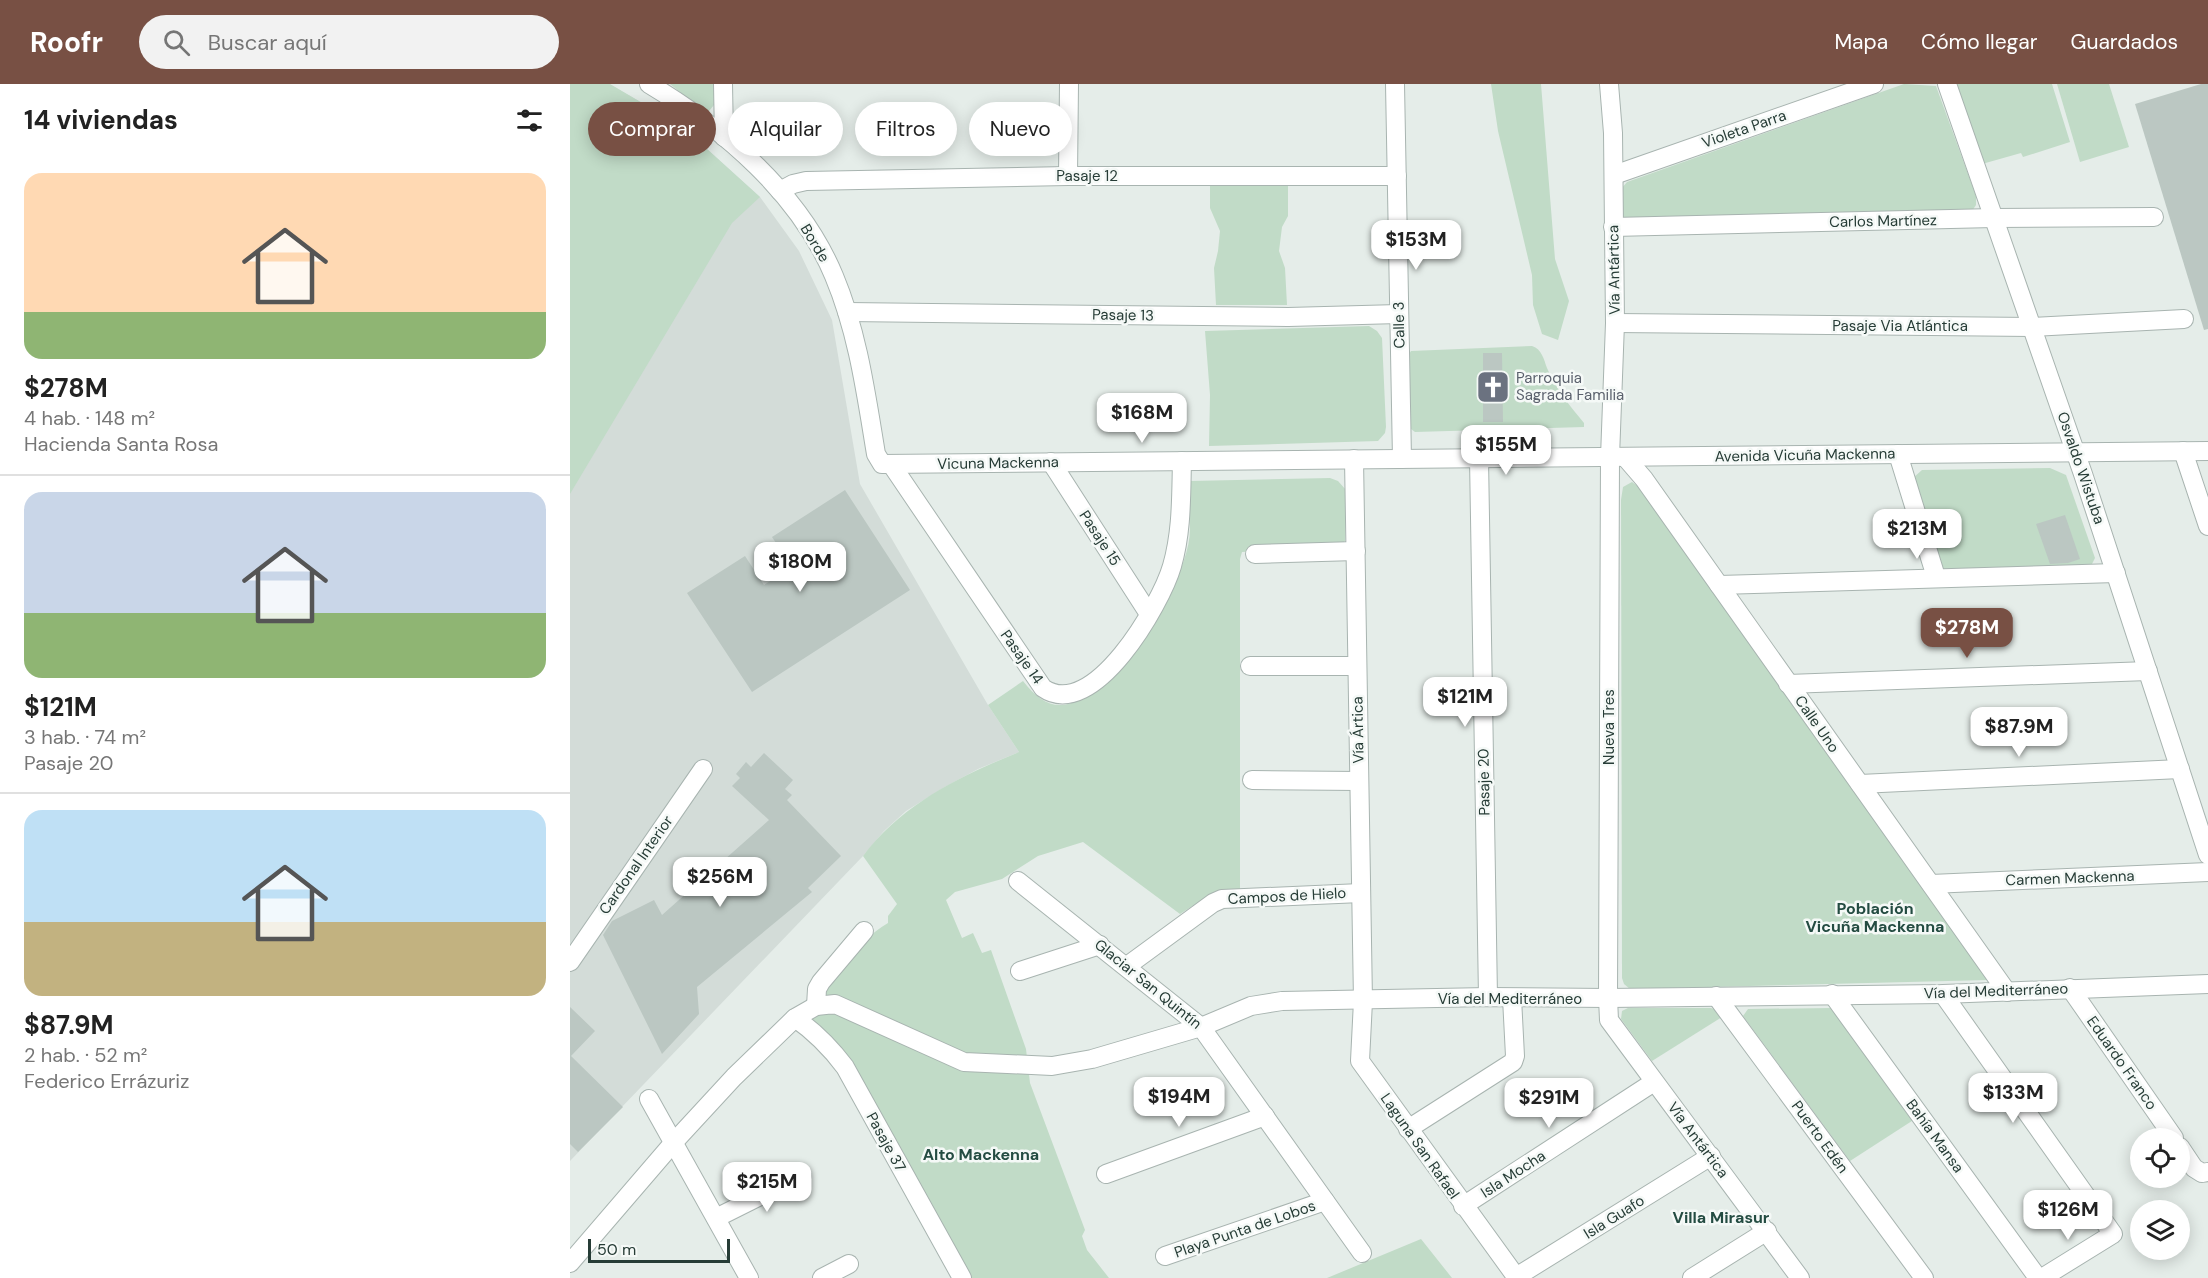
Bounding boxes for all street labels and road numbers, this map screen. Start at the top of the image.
street label: Violeta Parra [1699,105,1789,153]
street label: Pasaje 12 [1056,166,1118,186]
street label: Carlos Martínez [1829,210,1937,232]
street label: Borde [796,220,834,266]
street label: Vía Antártica [1603,225,1625,315]
street label: Calle 3 [1389,301,1409,349]
street label: Pasaje 13 [1092,304,1154,326]
street label: Pasaje Via Atlántica [1832,316,1968,336]
street label: Osvaldo Wistuba [2052,409,2110,527]
street label: Avenida Vicuña Mackenna [1714,443,1896,467]
street label: Vicuna Mackenna [937,452,1059,474]
street label: Pasaje 15 [1075,506,1125,570]
street label: Pasaje 14 [996,626,1048,688]
street label: Nueva Tres [1599,689,1619,765]
street label: Calle Uno [1790,691,1844,757]
street label: Vía Ártica [1347,696,1369,764]
street label: Pasaje 20 [1473,748,1495,816]
street label: Cardonal Interior [594,811,678,918]
street label: Carmen Mackenna [2005,866,2135,890]
street label: Campos de Hielo [1227,883,1347,909]
street label: Glaciar San Quintín [1090,935,1206,1033]
street label: Vía del Mediterráneo [1923,978,2069,1004]
street label: Vía del Mediterráneo [1438,989,1582,1009]
street label: Eduardo Franco [2082,1012,2162,1114]
street label: Laguna San Rafael [1376,1089,1464,1203]
street label: Bahía Mansa [1902,1095,1968,1177]
street label: Puerto Edén [1787,1097,1853,1177]
street label: Vía Antártica [1663,1098,1733,1182]
street label: Pasaje 37 [862,1109,910,1175]
street label: Isla Mocha [1477,1146,1549,1202]
street label: Isla Guafo [1580,1190,1648,1244]
street label: Playa Punta de Lobos [1172,1195,1318,1263]

